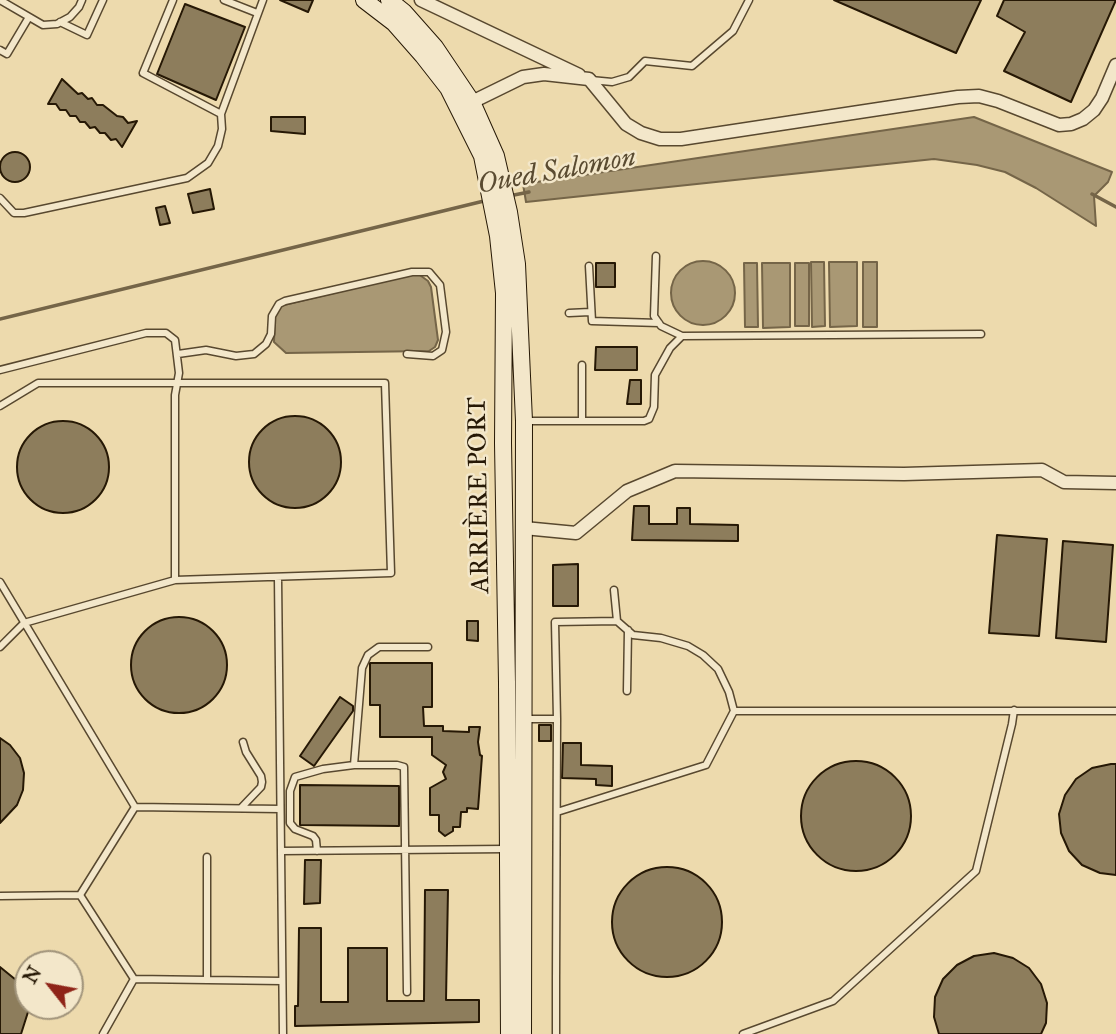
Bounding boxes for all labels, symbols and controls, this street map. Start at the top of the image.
water label: Oued Salomon [475,142,639,202]
street label: ARRIÈRE PORT [463,396,497,594]
north arrow [14,950,84,1020]
text: N [18,962,46,988]

